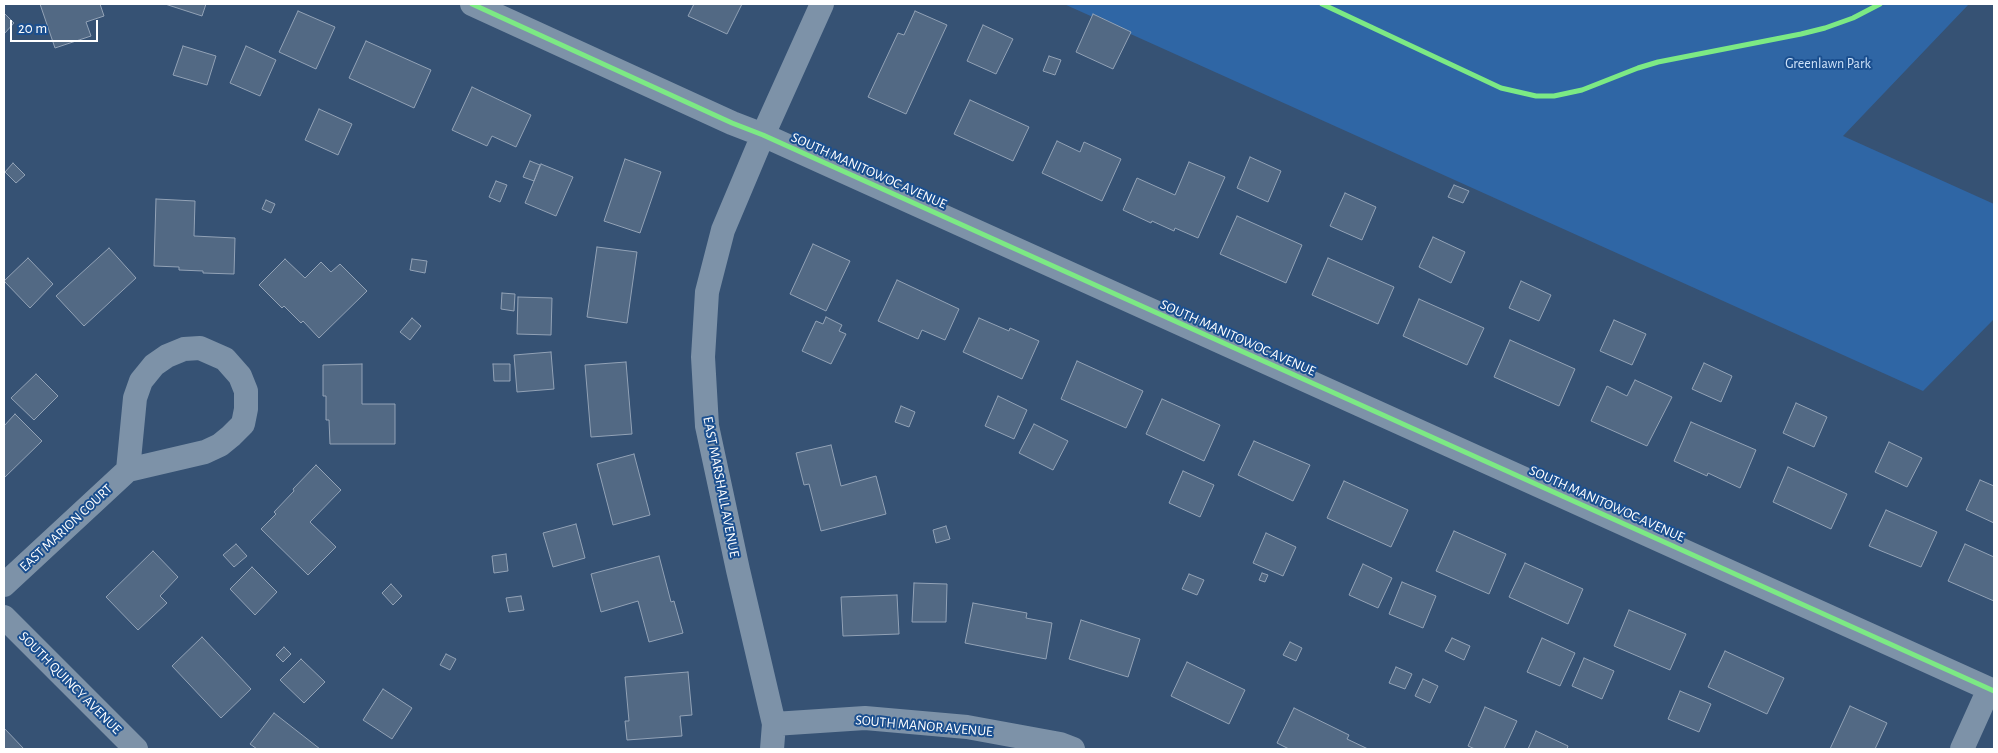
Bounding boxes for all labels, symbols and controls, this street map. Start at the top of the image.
scale bar [12,10,100,42]
text: 20 m [18,21,47,36]
park label: Greenlawn Park [1785,56,1871,72]
street label: SOUTH MANITOWOC AVENUE [789,129,949,213]
street label: SOUTH MANITOWOC AVENUE [1158,296,1318,380]
street label: EAST MARSHALL AVENUE [699,415,743,559]
street label: SOUTH MANITOWOC AVENUE [1527,462,1687,546]
street label: EAST MARION COURT [16,481,116,575]
street label: SOUTH QUINCY AVENUE [15,628,125,738]
street label: SOUTH MANOR AVENUE [855,712,993,740]

